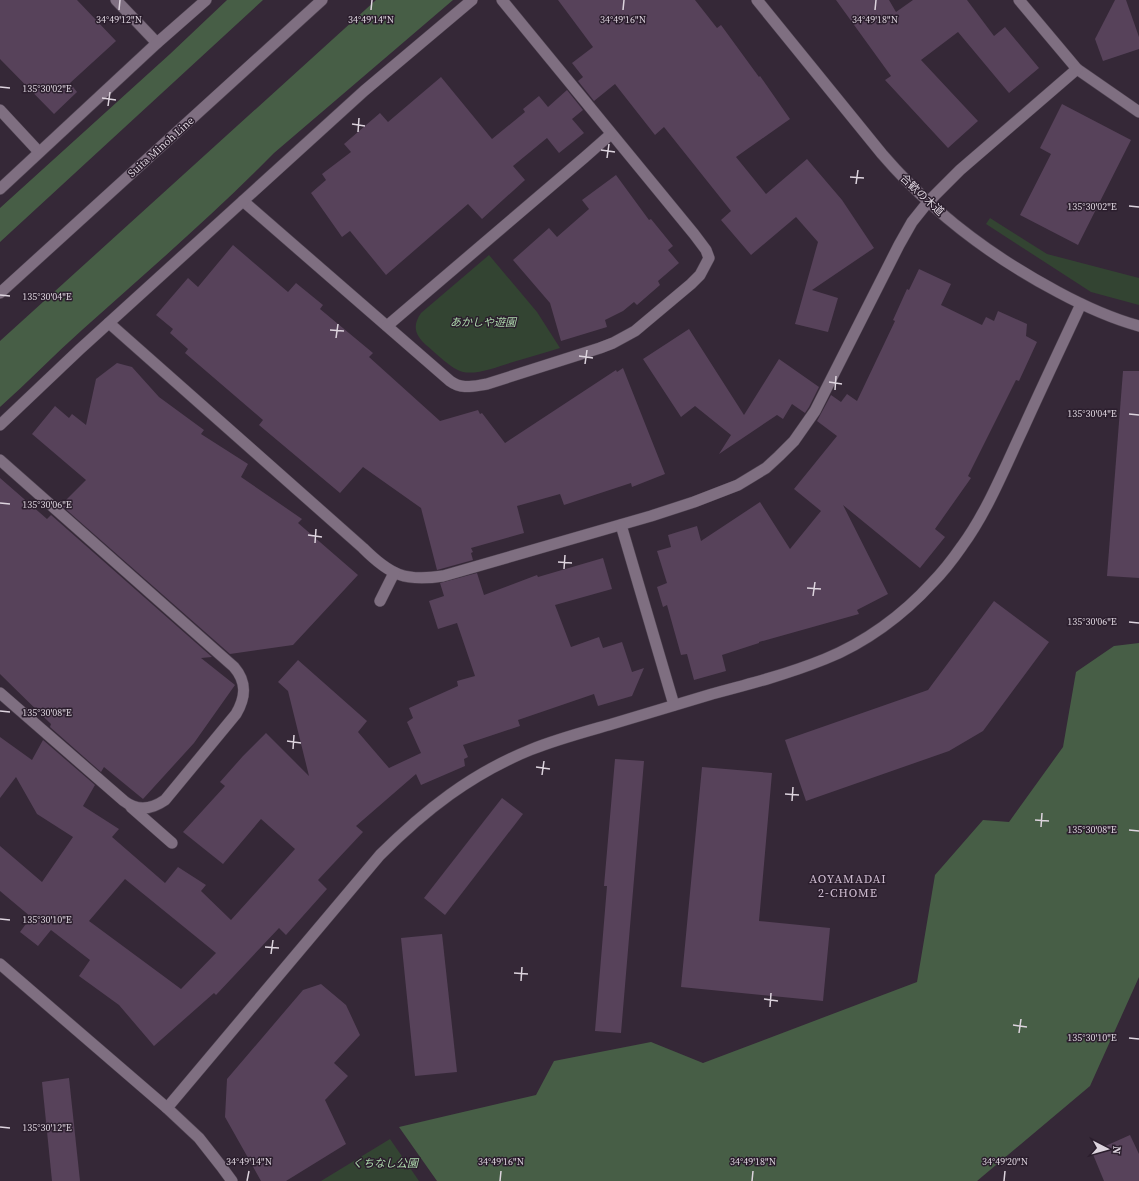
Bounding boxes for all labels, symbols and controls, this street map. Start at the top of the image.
text: 34°49'12"N [96,13,142,26]
text: 34°49'14"N [348,13,394,26]
text: 34°49'16"N [600,13,646,26]
text: 34°49'18"N [852,13,898,26]
text: 135°30'02"E [22,82,72,95]
street label: Suita Minoh Line [125,113,198,181]
street label: 合歓の木道 [897,171,947,219]
text: 135°30'02"E [1067,200,1117,213]
text: 135°30'04"E [22,290,72,303]
park label: あかしや遊園 [450,315,518,330]
text: 135°30'04"E [1067,407,1117,420]
text: 135°30'06"E [22,498,72,511]
text: 135°30'06"E [1067,615,1117,628]
text: 135°30'08"E [22,706,72,719]
text: 135°30'08"E [1067,823,1117,836]
district label: AOYAMADAI 2-CHOME [809,871,887,901]
text: 135°30'10"E [22,913,72,926]
text: 135°30'10"E [1067,1031,1117,1044]
text: 135°30'12"E [22,1121,72,1134]
north arrow [1087,1129,1127,1169]
text: N [1109,1145,1124,1155]
text: 34°49'14"N [226,1155,272,1168]
text: 34°49'16"N [478,1155,524,1168]
text: 34°49'18"N [730,1155,776,1168]
text: 34°49'20"N [982,1155,1028,1168]
park label: くちなし公園 [352,1156,420,1171]

